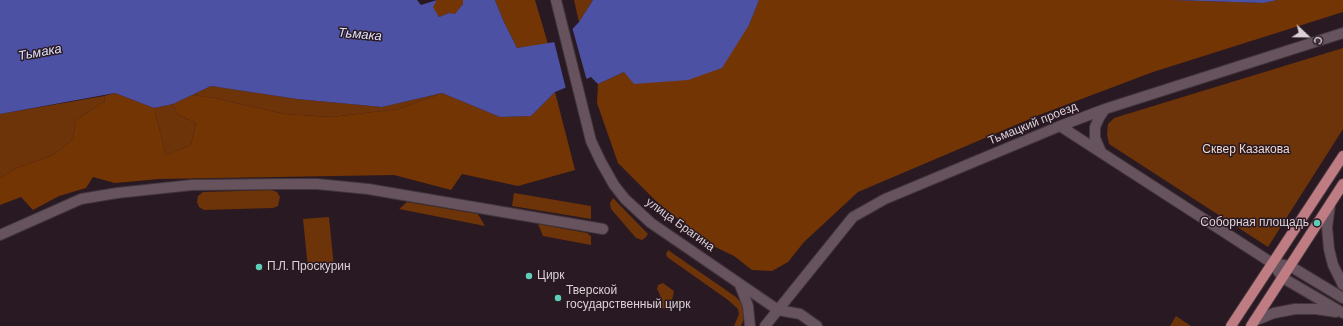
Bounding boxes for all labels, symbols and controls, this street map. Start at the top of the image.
north arrow [1287,16,1327,56]
water label: Тьмака [337,25,383,45]
text: С [1310,34,1326,47]
water label: Тьмака [17,42,63,64]
street label: Тьмацкий проезд [986,99,1080,149]
park label: Сквер Казакова [1202,143,1290,157]
street label: улица Брагина [643,195,717,255]
place label: Соборная площадь [1200,216,1309,230]
marker: Соборная площадь [1312,218,1322,228]
place label: П.Л. Проскурин [267,260,351,274]
marker: П.Л. Проскурин [254,262,264,272]
place label: Цирк [537,269,565,283]
marker: Цирк [524,271,534,281]
place label: Тверской государственный цирк [566,284,690,312]
marker: Тверской государственный цирк [553,293,563,303]

